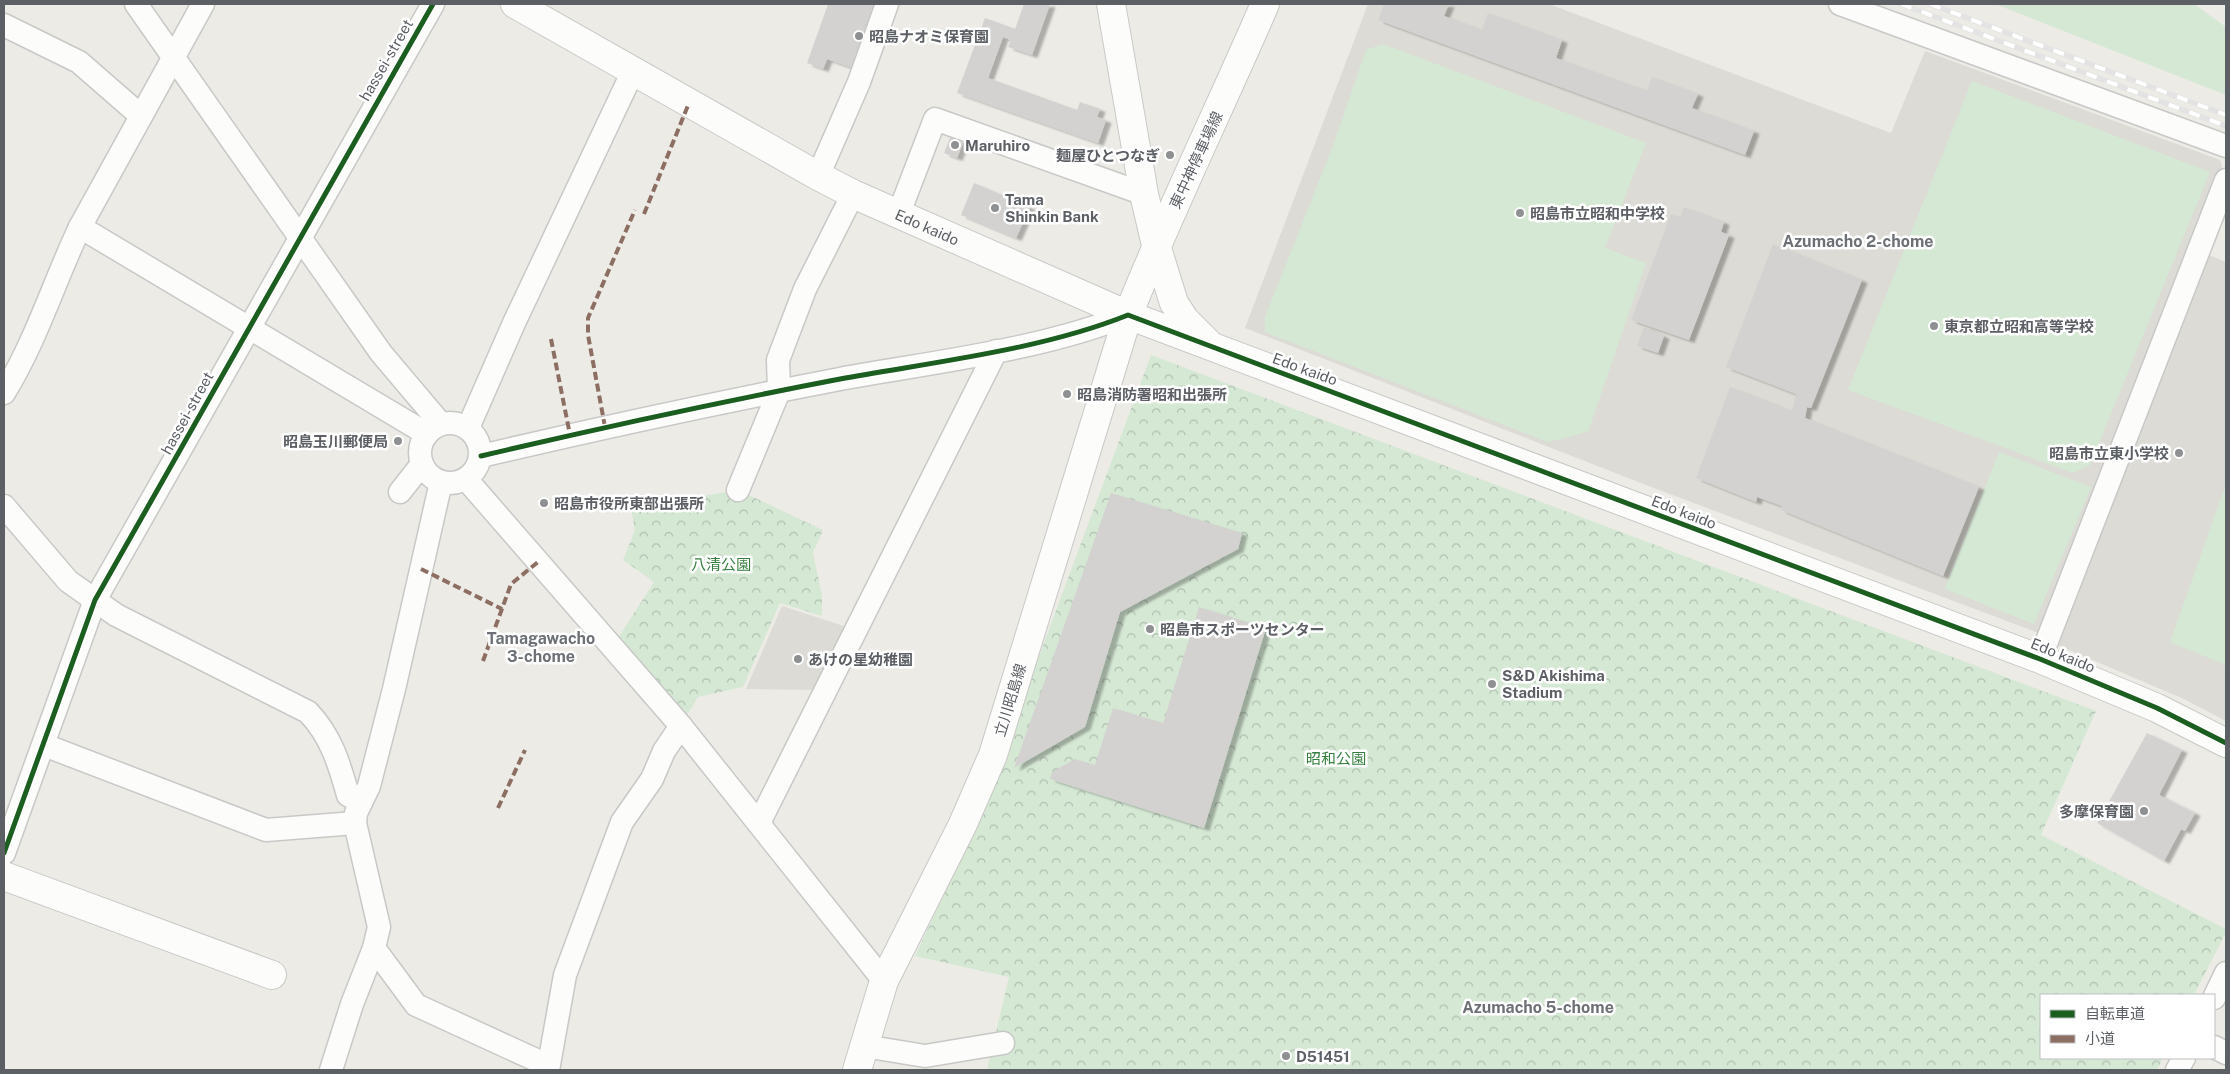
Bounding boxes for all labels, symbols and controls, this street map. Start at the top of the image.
street label: hassei-street [356,16,416,104]
place label: 昭島ナオミ保育園 [869,28,989,45]
marker: 昭島ナオミ保育園 [853,30,865,42]
street label: 東中神停車場線 [1166,109,1226,211]
place label: Maruhiro [965,137,1030,154]
marker: Maruhiro [949,139,961,151]
place label: 麺屋ひとつなぎ [1056,147,1160,164]
marker: 麺屋ひとつなぎ [1164,149,1176,161]
place label: Tama Shinkin Bank [1005,191,1099,225]
marker: Tama Shinkin Bank [989,202,1001,214]
street label: Edo kaido [893,205,962,248]
place label: 昭島市立昭和中学校 [1530,205,1665,222]
marker: 昭島市立昭和中学校 [1514,207,1526,219]
district label: Azumacho 2-chome [1782,232,1934,251]
place label: 東京都立昭和高等学校 [1944,318,2094,335]
marker: 東京都立昭和高等学校 [1928,320,1940,332]
street label: Edo kaido [1270,349,1340,389]
street label: hassei-street [157,369,217,457]
place label: 昭島消防署昭和出張所 [1077,386,1227,403]
marker: 昭島消防署昭和出張所 [1061,388,1073,400]
place label: 昭島玉川郵便局 [283,433,388,450]
marker: 昭島玉川郵便局 [392,435,404,447]
place label: 昭島市立東小学校 [2049,445,2169,462]
marker: 昭島市立東小学校 [2173,447,2185,459]
street label: Edo kaido [1649,492,1719,532]
place label: 昭島市役所東部出張所 [554,495,704,512]
marker: 昭島市役所東部出張所 [538,497,550,509]
park label: 八清公園 [691,556,751,573]
place label: 昭島市スポーツセンター [1160,621,1325,638]
marker: 昭島市スポーツセンター [1144,623,1156,635]
district label: Tamagawacho 3-chome [487,629,595,666]
street label: Edo kaido [2028,634,2098,676]
place label: あけの星幼稚園 [808,651,913,668]
marker: あけの星幼稚園 [792,653,804,665]
street label: 立川昭島線 [991,662,1029,738]
place label: S&D Akishima Stadium [1502,667,1605,701]
marker: S&D Akishima Stadium [1486,678,1498,690]
park label: 昭和公園 [1306,750,1366,767]
place label: 多摩保育園 [2059,803,2134,820]
marker: 多摩保育園 [2138,805,2150,817]
legend [2040,994,2215,1059]
district label: Azumacho 5-chome [1462,998,1614,1017]
text: 自転車道 [2085,1005,2145,1022]
text: 小道 [2085,1030,2115,1047]
place label: D51451 [1296,1048,1350,1065]
marker: D51451 [1280,1050,1292,1062]

